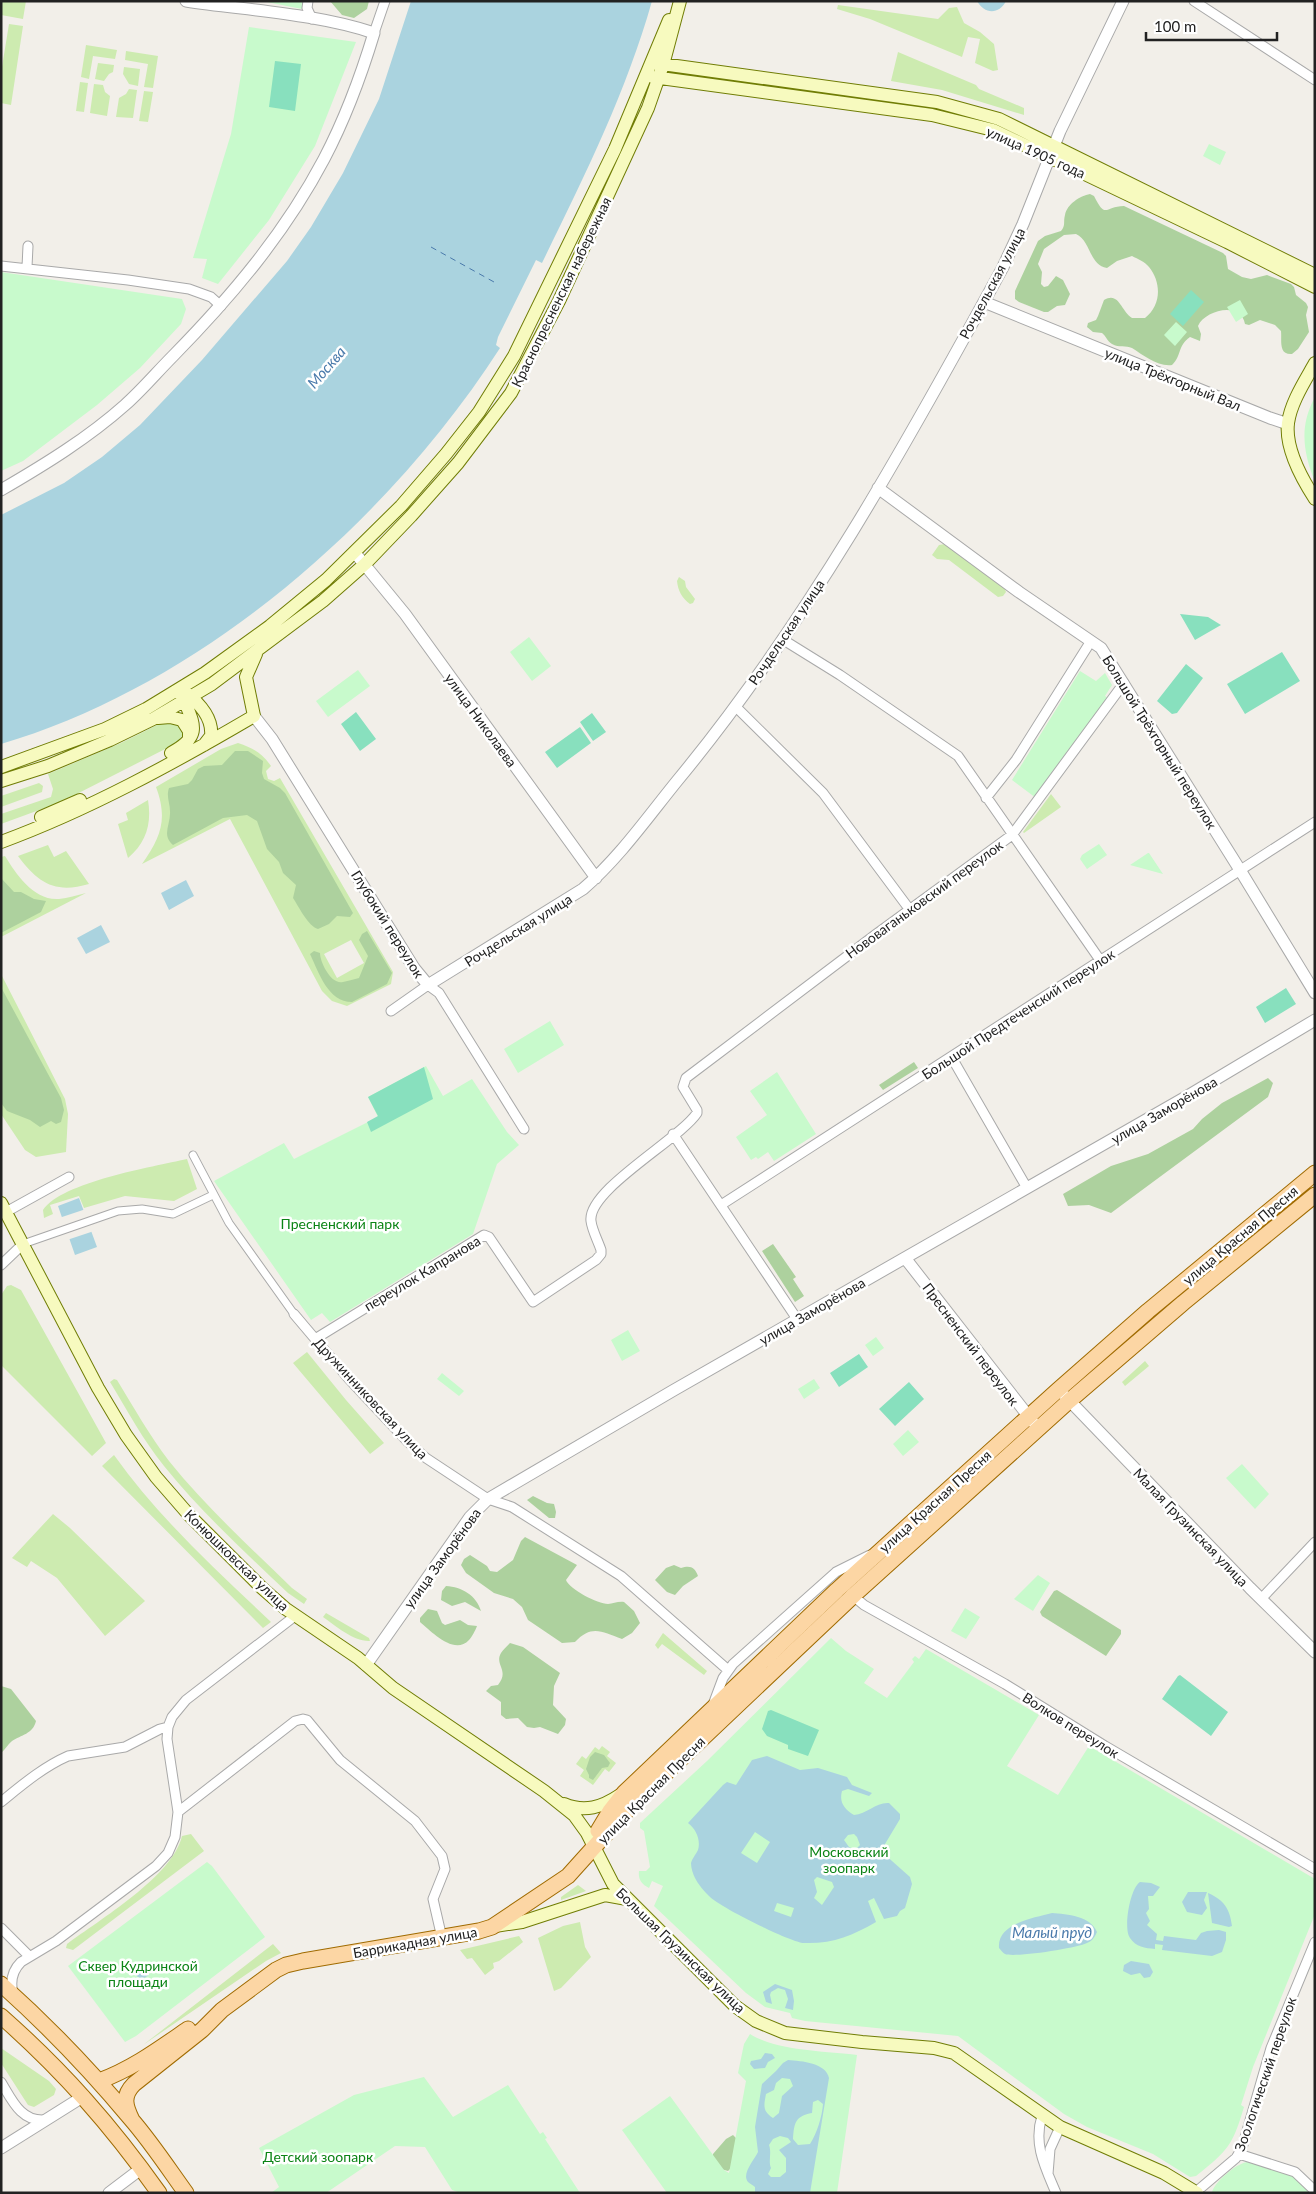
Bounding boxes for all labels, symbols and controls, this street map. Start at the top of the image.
scale bar [1146,10,1277,42]
text: 100 m [1154,17,1196,35]
street label: улица 1905 года [984,123,1088,181]
street label: Краснопресненская набережная [507,194,615,390]
street label: Рочдельская улица [955,224,1029,342]
water label: Москва [303,342,349,391]
street label: улица Трёхгорный Вал [1102,344,1244,414]
street label: Рочдельская улица [744,576,828,688]
street label: Большой Трёхгорный переулок [1099,652,1221,833]
street label: улица Николаева [441,670,521,770]
street label: Нововаганьковский переулок [842,836,1007,962]
street label: Глубокий переулок [348,867,428,982]
street label: Рочдельская улица [461,890,575,970]
street label: Большой Предтеченский переулок [918,945,1118,1083]
street label: улица Заморёнова [1108,1073,1220,1147]
street label: улица Красная Пресня [1179,1182,1301,1288]
park label: Пресненский парк [281,1215,400,1232]
street label: переулок Капранова [361,1232,483,1314]
street label: улица Заморёнова [756,1274,868,1348]
street label: Пресненский переулок [919,1279,1023,1409]
street label: Дружинниковская улица [310,1334,432,1462]
street label: улица Красная Пресня [876,1446,994,1556]
street label: Малая Грузинская улица [1130,1464,1252,1590]
street label: улица Заморёнова [400,1505,484,1611]
street label: Конюшковская улица [181,1506,293,1614]
street label: Волков переулок [1020,1688,1123,1762]
street label: улица Красная Пресня [594,1733,708,1847]
park label: Московский зоопарк [809,1843,889,1876]
street label: Большая Грузинская улица [613,1884,749,2016]
street label: Баррикадная улица [352,1923,478,1961]
water label: Малый пруд [1012,1923,1092,1941]
park label: Сквер Кудринской площади [78,1957,198,1990]
street label: Зоологический переулок [1231,1994,1300,2153]
park label: Детский зоопарк [263,2148,374,2165]

